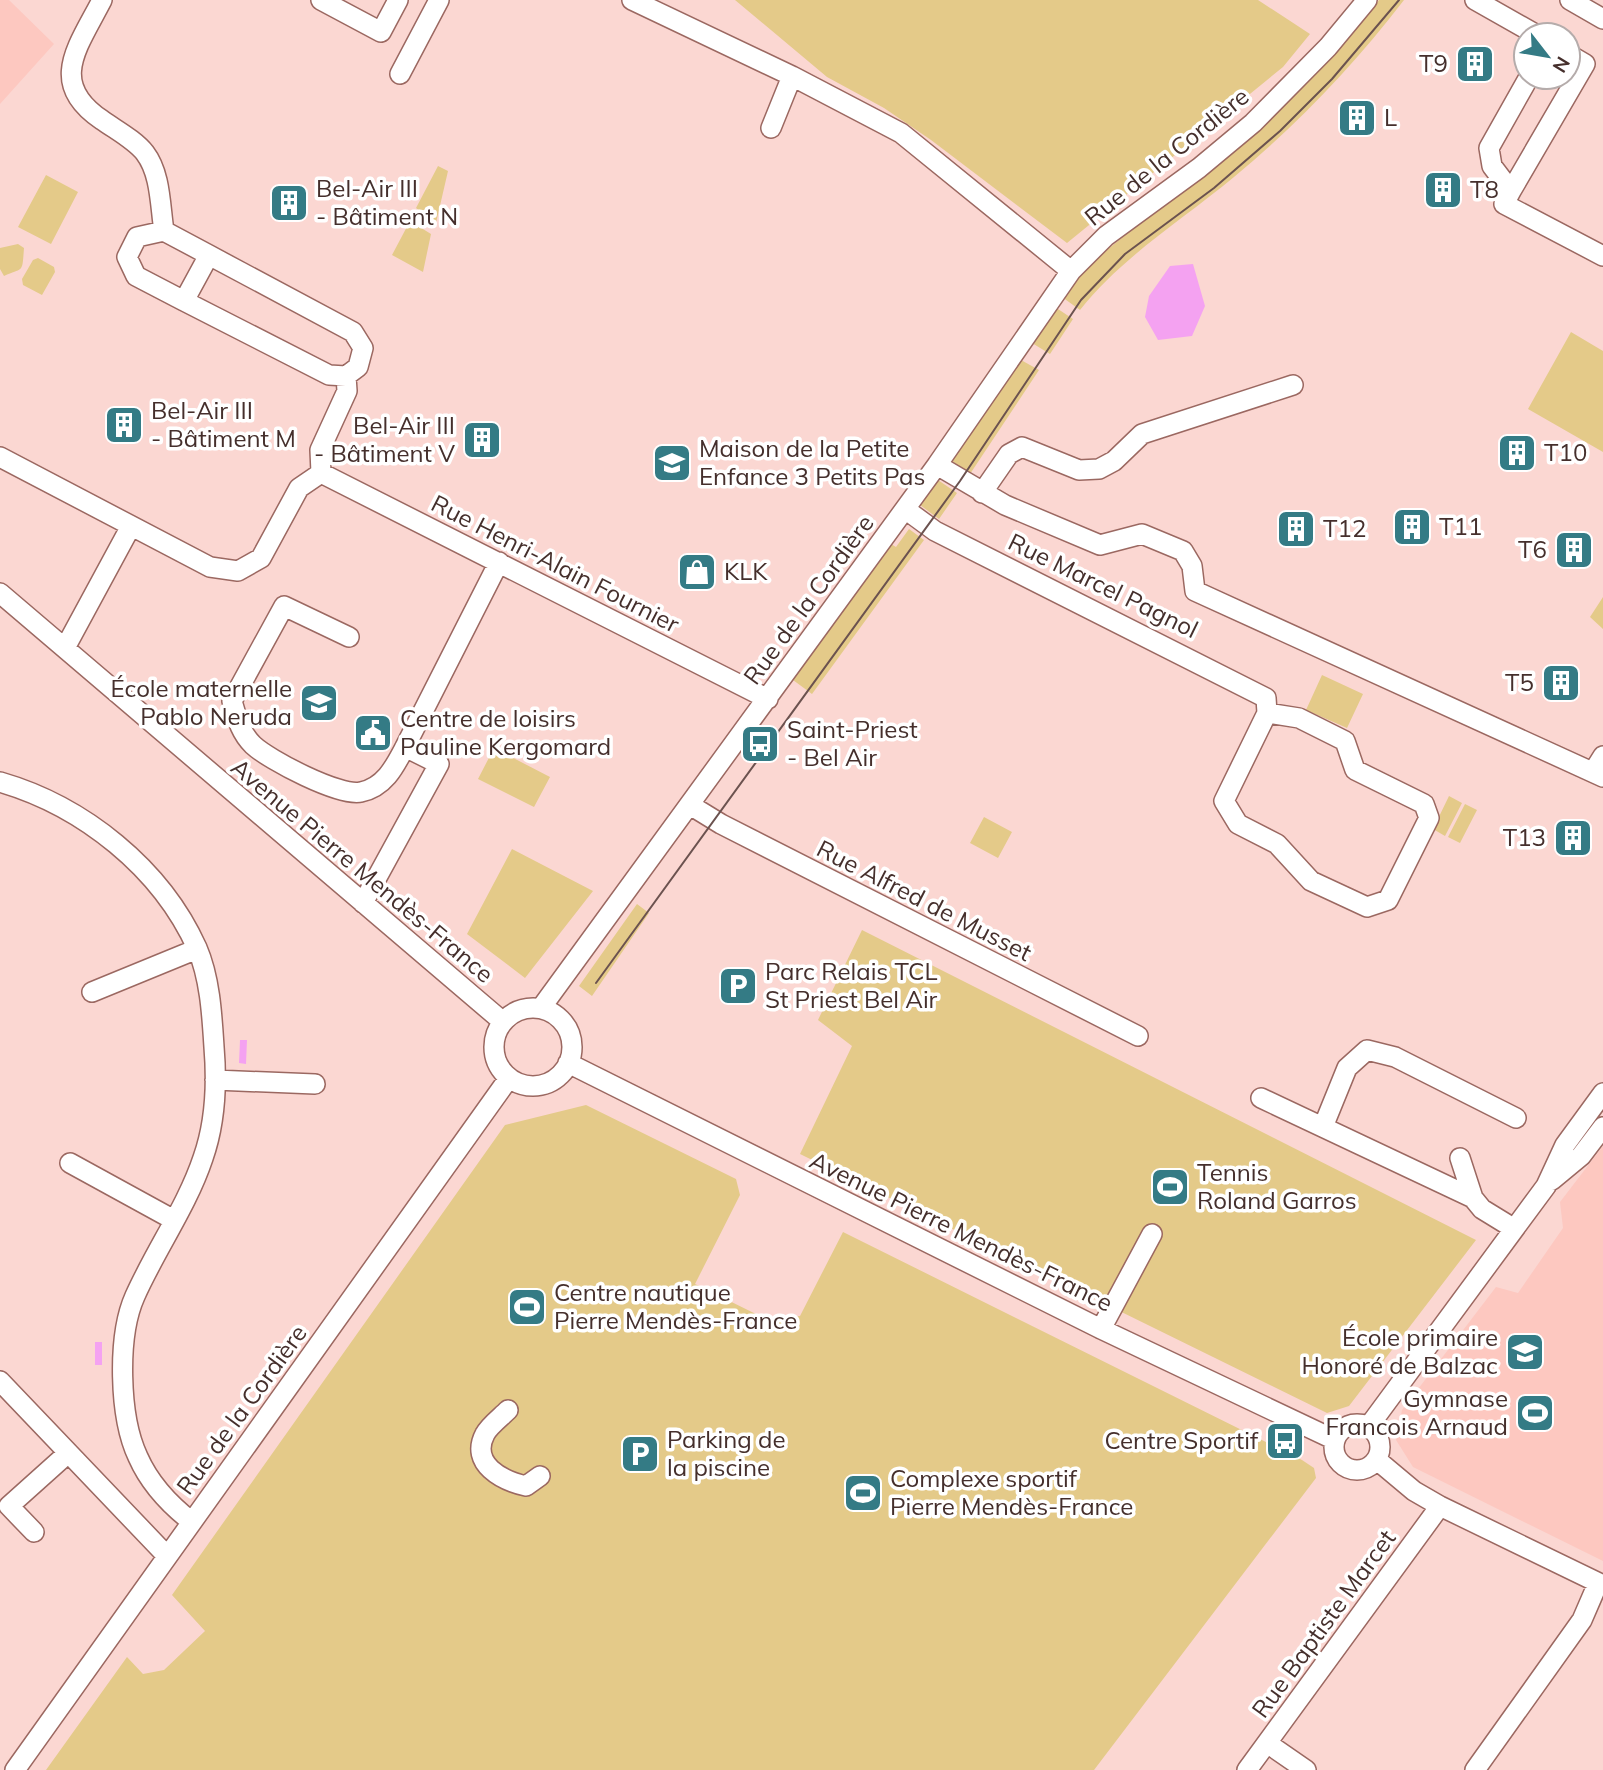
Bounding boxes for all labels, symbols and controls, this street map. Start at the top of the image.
north arrow [1512,21,1582,91]
building icon: T9 [1454,43,1496,85]
place label: T9 [1419,48,1448,78]
text: N [1548,52,1576,77]
street label: Rue de la Cordière [1078,81,1254,232]
building icon: L [1336,97,1378,139]
place label: L [1384,102,1397,132]
building icon: T8 [1422,169,1464,211]
place label: Bel-Air III - Bâtiment N [316,173,458,231]
place label: T8 [1470,174,1499,204]
building icon: Bel-Air III - Bâtiment N [268,182,310,224]
place label: Bel-Air III - Bâtiment M [151,395,296,453]
building icon: Bel-Air III - Bâtiment M [103,404,145,446]
place label: Bel-Air III - Bâtiment V [314,410,455,468]
building icon: Bel-Air III - Bâtiment V [461,419,503,461]
building icon: T10 [1496,432,1538,474]
place label: Maison de la Petite Enfance 3 Petits Pas [699,433,925,491]
place label: T10 [1544,437,1587,467]
school or university icon: Maison de la Petite Enfance 3 Petits Pas [651,442,693,484]
street label: Rue Henri-Alain Fournier [427,488,685,639]
building icon: T11 [1391,506,1433,548]
building icon: T12 [1275,508,1317,550]
street label: Rue de la Cordière [737,509,880,690]
place label: T11 [1439,511,1482,541]
place label: T12 [1323,513,1366,543]
street label: Rue Marcel Pagnol [1004,526,1203,644]
building icon: T6 [1553,529,1595,571]
place label: T6 [1518,534,1547,564]
shop icon: KLK [676,551,718,593]
place label: KLK [724,556,768,586]
building icon: T5 [1540,662,1582,704]
place label: T5 [1505,667,1534,697]
place label: École maternelle Pablo Neruda [110,673,292,731]
school or university icon: École maternelle Pablo Neruda [298,682,340,724]
place label: Centre de loisirs Pauline Kergomard [400,703,611,761]
public building icon: Centre de loisirs Pauline Kergomard [352,712,394,754]
place label: Saint-Priest - Bel Air [787,714,918,772]
bus stop icon: Saint-Priest - Bel Air [739,723,781,765]
street label: Avenue Pierre Mendès-France [225,752,500,989]
building icon: T13 [1552,817,1594,859]
place label: T13 [1503,822,1546,852]
street label: Rue Alfred de Musset [812,833,1037,967]
place label: Parc Relais TCL St Priest Bel Air [765,956,938,1014]
parking icon: Parc Relais TCL St Priest Bel Air [717,965,759,1007]
street label: Avenue Pierre Mendès-France [805,1145,1118,1318]
place label: Tennis Roland Garros [1197,1157,1357,1215]
sports icon: Tennis Roland Garros [1149,1166,1191,1208]
place label: Centre nautique Pierre Mendès-France [554,1277,797,1335]
sports icon: Centre nautique Pierre Mendès-France [506,1286,548,1328]
street label: Rue de la Cordière [170,1319,313,1500]
place label: École primaire Honoré de Balzac [1301,1322,1498,1380]
school or university icon: École primaire Honoré de Balzac [1504,1331,1546,1373]
place label: Gymnase Francois Arnaud [1325,1383,1508,1441]
sports icon: Gymnase Francois Arnaud [1514,1392,1556,1434]
bus stop icon: Centre Sportif [1264,1420,1306,1462]
place label: Parking de la piscine [667,1424,786,1482]
place label: Centre Sportif [1104,1425,1259,1455]
parking icon: Parking de la piscine [619,1433,661,1475]
place label: Complexe sportif Pierre Mendès-France [890,1463,1133,1521]
sports icon: Complexe sportif Pierre Mendès-France [842,1472,884,1514]
street label: Rue Baptiste Marcet [1245,1524,1401,1723]

